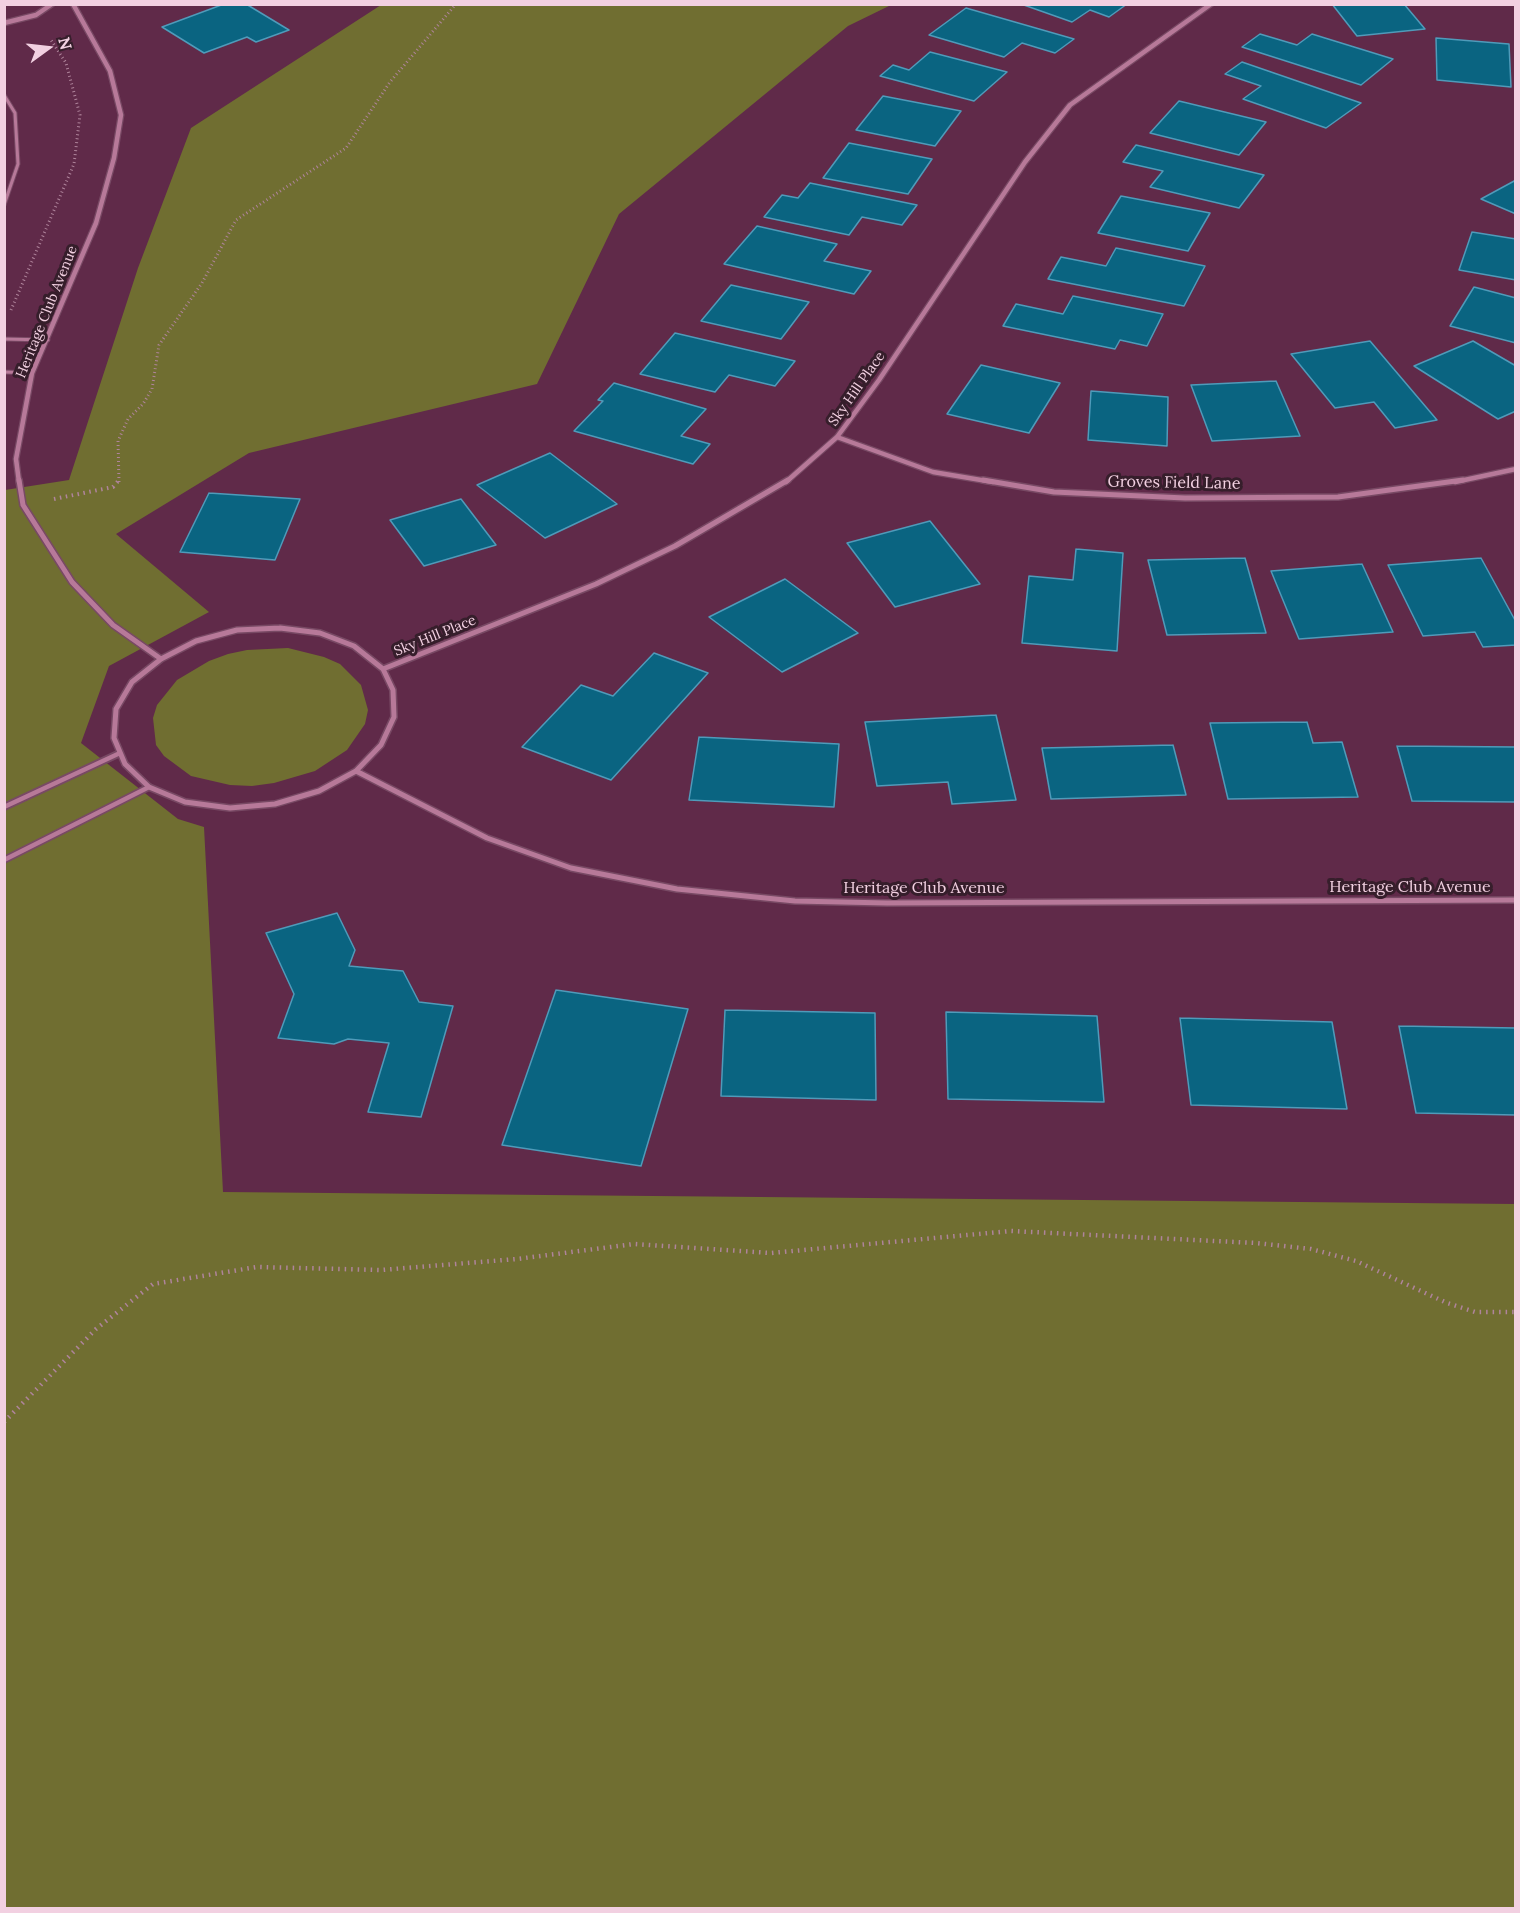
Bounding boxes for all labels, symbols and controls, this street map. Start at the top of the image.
north arrow [18,18,78,78]
text: N [54,35,77,52]
street label: Heritage Club Avenue [13,243,81,381]
street label: Sky Hill Place [825,349,889,429]
street label: Groves Field Lane [1107,472,1241,494]
street label: Sky Hill Place [392,612,478,660]
street label: Heritage Club Avenue [1329,877,1491,897]
street label: Heritage Club Avenue [843,878,1005,898]

